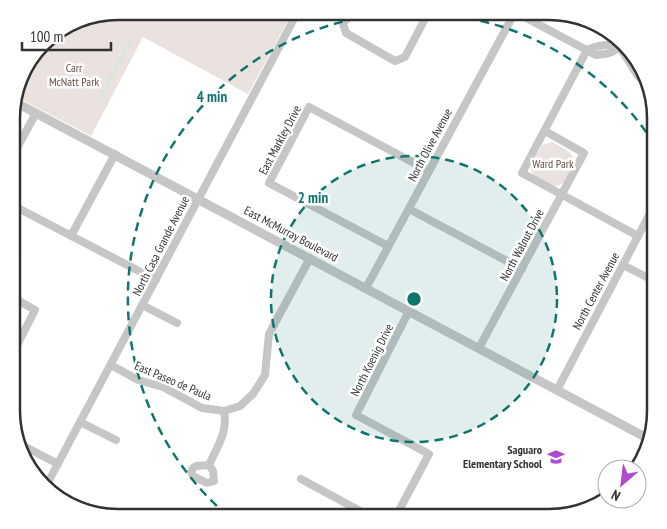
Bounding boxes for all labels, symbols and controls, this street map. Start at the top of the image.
scale bar [22,20,111,52]
text: 100 m [30,27,63,46]
park label: Carr McNatt Park [49,60,99,89]
text: 4 min [197,87,227,106]
street label: East Markley Drive [255,103,304,177]
street label: North Olive Avenue [404,106,455,184]
park label: Ward Park [532,156,574,171]
text: 2 min [298,188,328,207]
street label: North Casa Grande Avenue [129,193,192,298]
street label: East McMurray Boulevard [242,202,341,265]
street label: North Walnut Drive [496,206,547,283]
street label: North Center Avenue [569,249,622,332]
centre of rings [405,290,423,308]
street label: North Koenig Drive [347,321,396,399]
street label: East Paseo de Paula [133,358,214,403]
place label: Saguaro Elementary School [463,442,543,471]
school or university icon: Saguaro Elementary School [546,447,566,467]
north arrow [597,459,647,509]
text: N [608,486,623,505]

